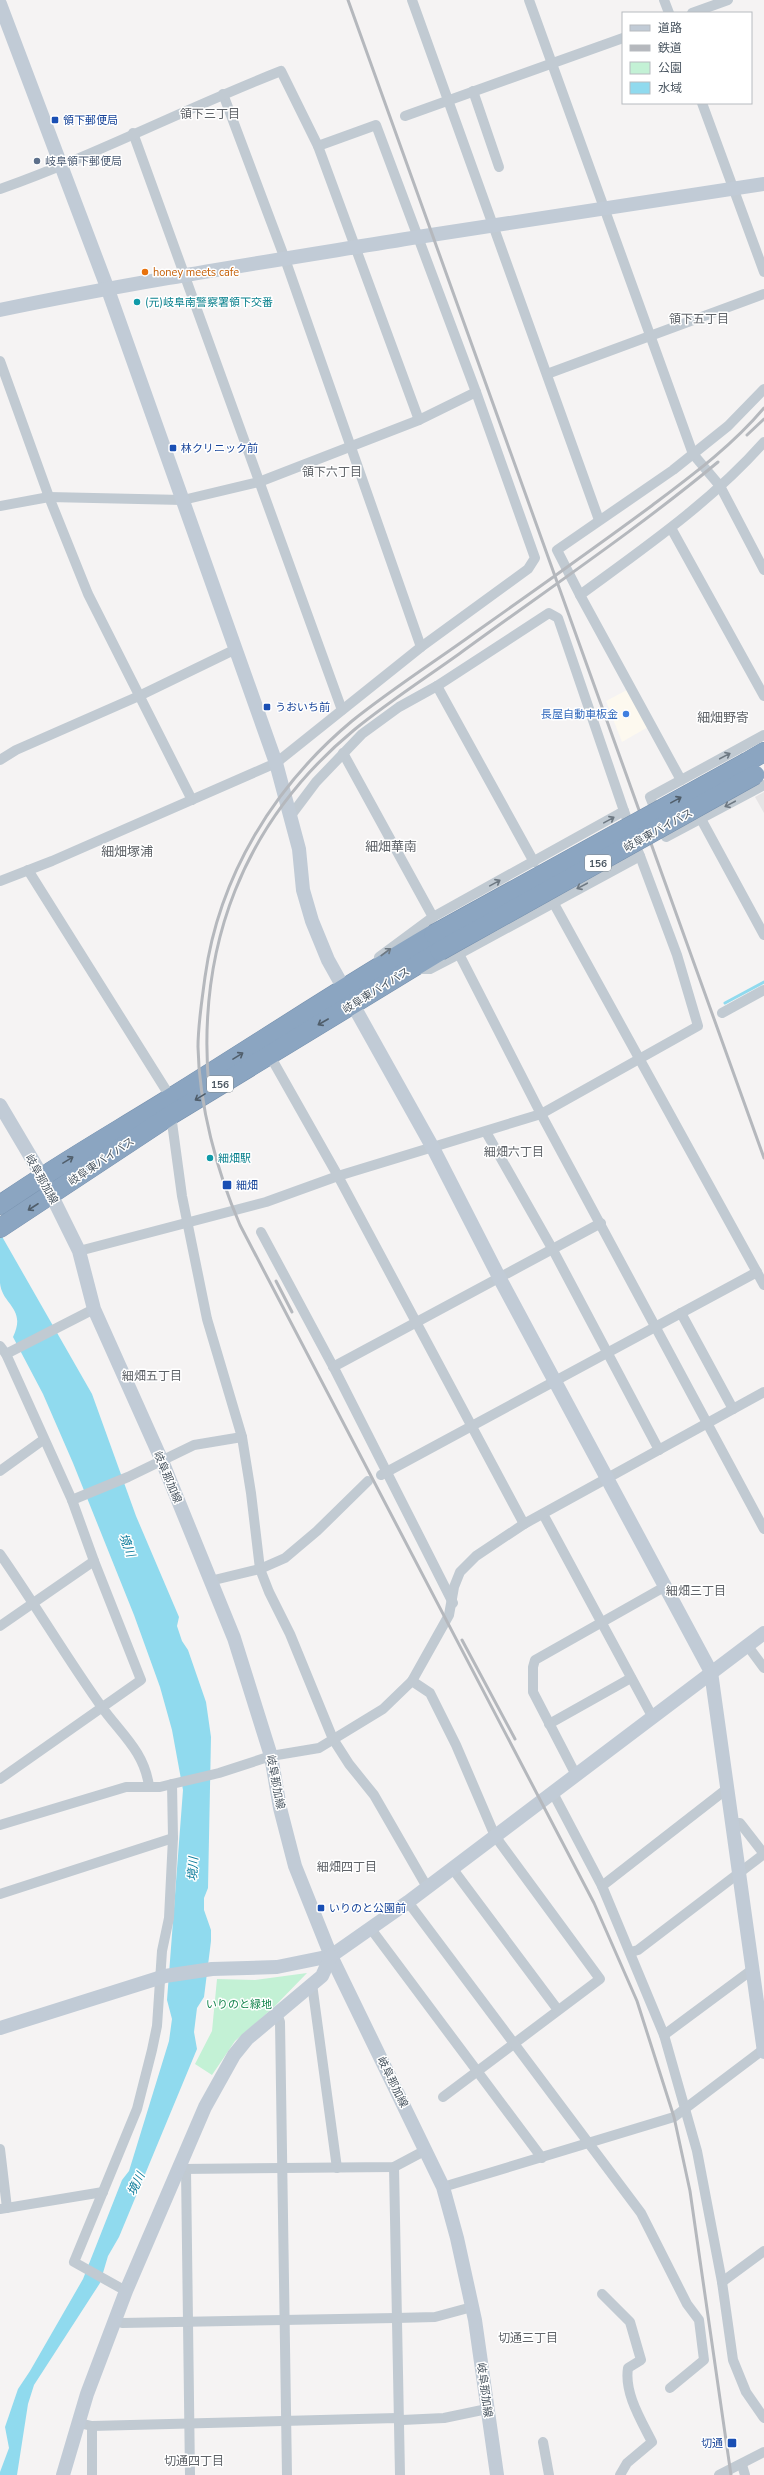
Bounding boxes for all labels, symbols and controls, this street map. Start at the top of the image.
legend [622,12,752,104]
text: 道路 [658,20,682,36]
text: 鉄道 [658,40,682,56]
text: 公園 [658,60,682,76]
text: 水域 [658,80,682,96]
district label: 領下三丁目 [180,106,240,122]
place label: 領下郵便局 [63,113,118,128]
marker: 領下郵便局 [50,115,60,125]
place label: 岐阜領下郵便局 [45,154,122,169]
marker: 岐阜領下郵便局 [32,156,42,166]
place label: honey meets cafe [153,265,239,280]
marker: honey meets cafe [140,267,150,277]
place label: (元)岐阜南警察署領下交番 [145,295,273,310]
marker: (元)岐阜南警察署領下交番 [132,297,142,307]
district label: 領下五丁目 [669,311,729,327]
place label: 林クリニック前 [181,441,258,456]
marker: 林クリニック前 [168,443,178,453]
district label: 領下六丁目 [302,464,362,480]
place label: うおいち前 [275,700,330,715]
marker: うおいち前 [262,702,272,712]
place label: 長屋自動車板金 [541,707,618,722]
marker: 長屋自動車板金 [621,709,631,719]
district label: 細畑野寄 [697,709,749,727]
one-way arrow [719,752,731,760]
one-way arrow [670,796,682,804]
one-way arrow [724,801,736,808]
street label: 岐阜東バイパス [621,805,695,856]
one-way arrow [603,815,615,823]
district label: 細畑華南 [365,838,417,856]
district label: 細畑塚浦 [101,843,153,861]
road number: 156 [585,855,611,871]
one-way arrow [489,878,501,886]
one-way arrow [576,883,588,891]
one-way arrow [380,948,391,956]
street label: 岐阜東バイパス [340,964,413,1017]
one-way arrow [318,1019,330,1027]
one-way arrow [232,1051,244,1059]
road number: 156 [207,1076,233,1092]
one-way arrow [194,1093,206,1101]
street label: 岐阜東バイパス [65,1134,137,1189]
district label: 細畑六丁目 [484,1144,544,1160]
place label: 細畑駅 [218,1151,251,1166]
street label: 岐阜那加線 [22,1152,61,1207]
marker: 細畑駅 [205,1153,215,1163]
one-way arrow [62,1156,74,1164]
place label: 細畑 [236,1178,258,1193]
marker: 細畑 [221,1179,233,1191]
one-way arrow [27,1203,39,1211]
district label: 細畑五丁目 [122,1368,182,1384]
street label: 岐阜那加線 [150,1449,185,1505]
water label: 境川 [115,1531,139,1561]
district label: 細畑三丁目 [666,1583,726,1599]
street label: 岐阜那加線 [263,1754,288,1811]
water label: 境川 [184,1855,202,1881]
district label: 細畑四丁目 [317,1859,377,1875]
place label: いりのと公園前 [329,1901,406,1916]
marker: いりのと公園前 [316,1903,326,1913]
park label: いりのと緑地 [206,1997,272,2012]
street label: 岐阜那加線 [374,2054,411,2110]
water label: 境川 [124,2168,149,2198]
district label: 切通三丁目 [498,2330,558,2346]
street label: 岐阜那加線 [473,2362,496,2418]
place label: 切通 [701,2436,723,2451]
marker: 切通 [726,2437,738,2449]
district label: 切通四丁目 [164,2453,224,2469]

